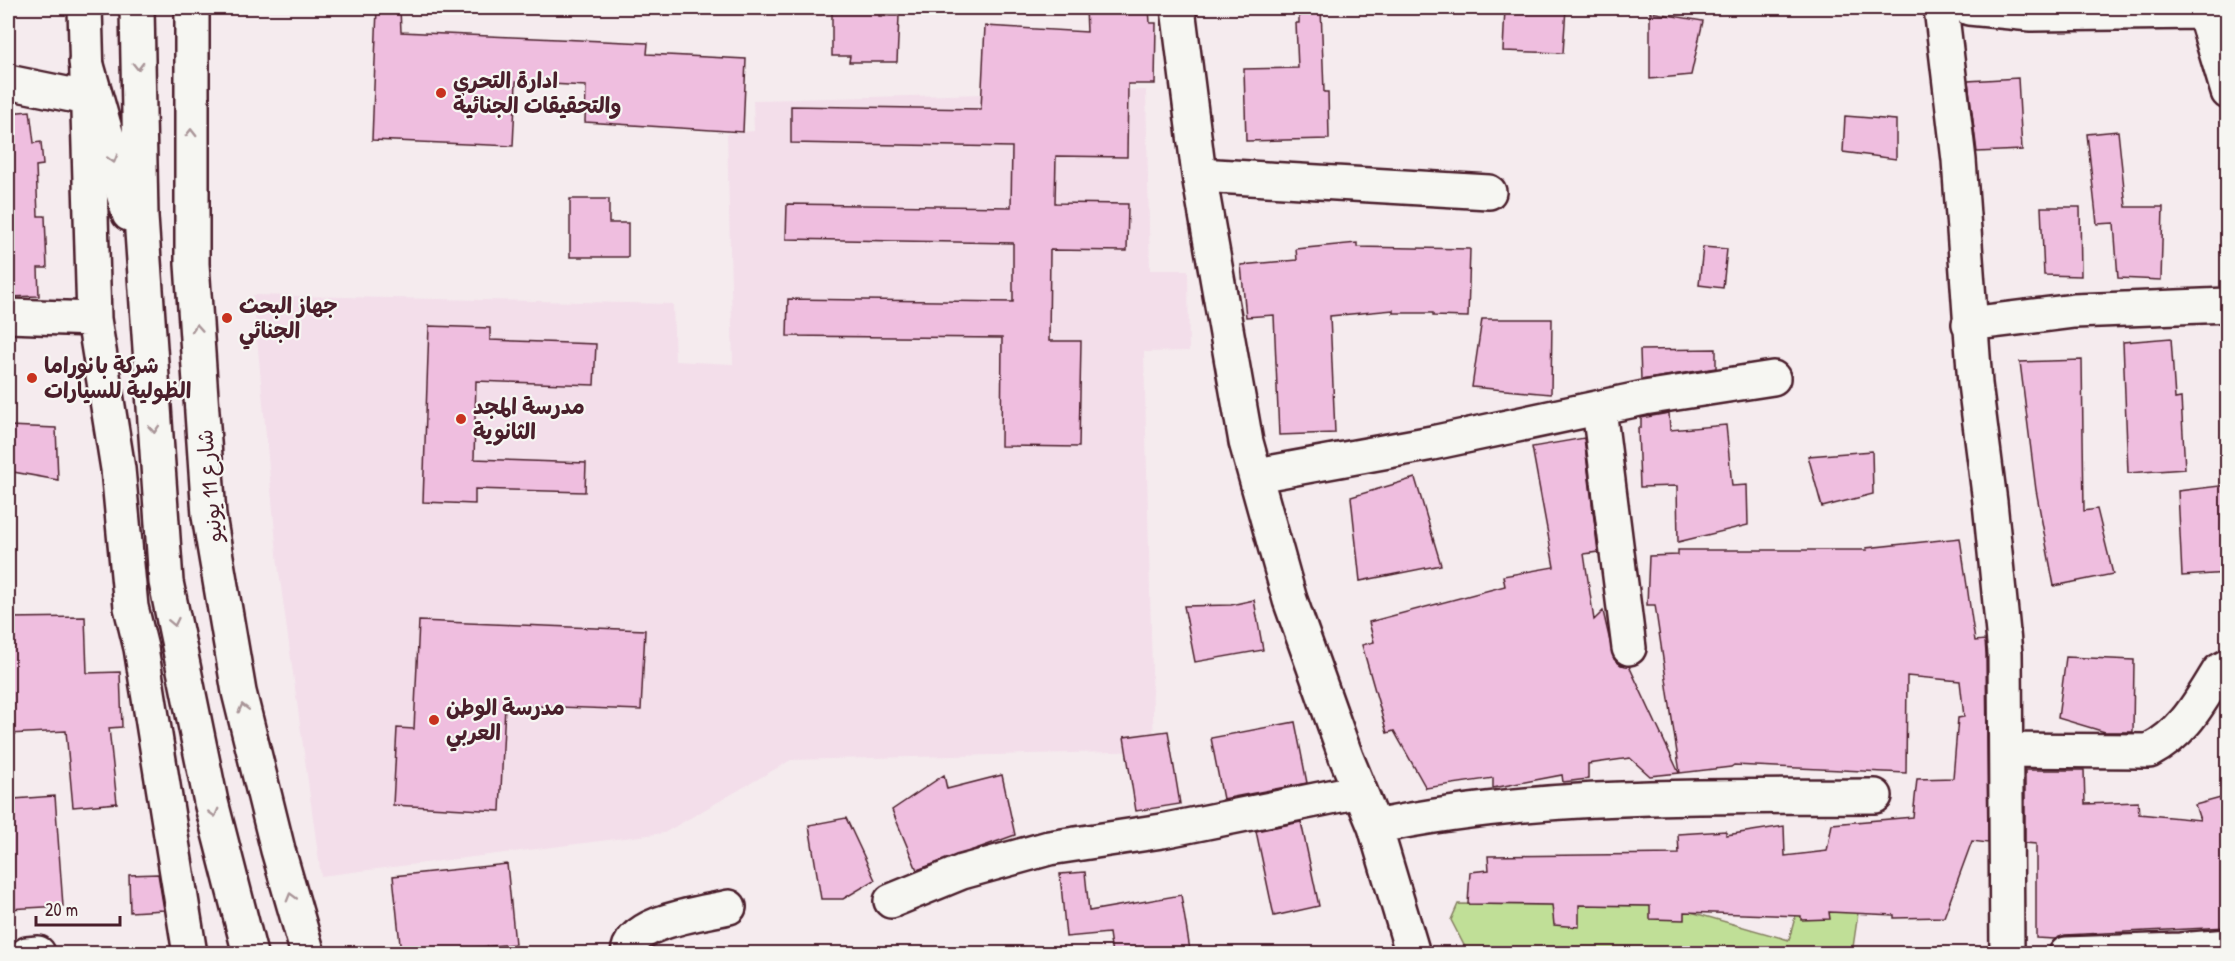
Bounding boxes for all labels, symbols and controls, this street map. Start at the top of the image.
one-way arrow [132,61,144,70]
place label: ادارة التحري والتحقيقات الجنائية [453,65,622,120]
marker: ادارة التحري والتحقيقات الجنائية [434,86,448,100]
one-way arrow [185,128,197,137]
one-way arrow [106,154,119,164]
place label: جهاز البحث الجنائي [239,290,338,350]
marker: جهاز البحث الجنائي [220,311,234,325]
one-way arrow [190,323,203,332]
place label: شركة بانوراما الظولية للسيارات [44,350,191,405]
marker: شركة بانوراما الظولية للسيارات [25,371,39,385]
place label: مدرسة المجد الثانوية [473,391,585,446]
marker: مدرسة المجد الثانوية [454,412,468,426]
one-way arrow [148,424,161,433]
street label: شارع 11 يونيو [189,428,230,545]
one-way arrow [167,617,180,627]
place label: مدرسة الوطن العربي [446,692,565,752]
one-way arrow [237,704,250,714]
marker: مدرسة الوطن العربي [427,713,441,727]
one-way arrow [207,807,219,818]
scale bar [36,889,120,927]
one-way arrow [286,892,298,903]
text: 20 m [45,897,78,922]

